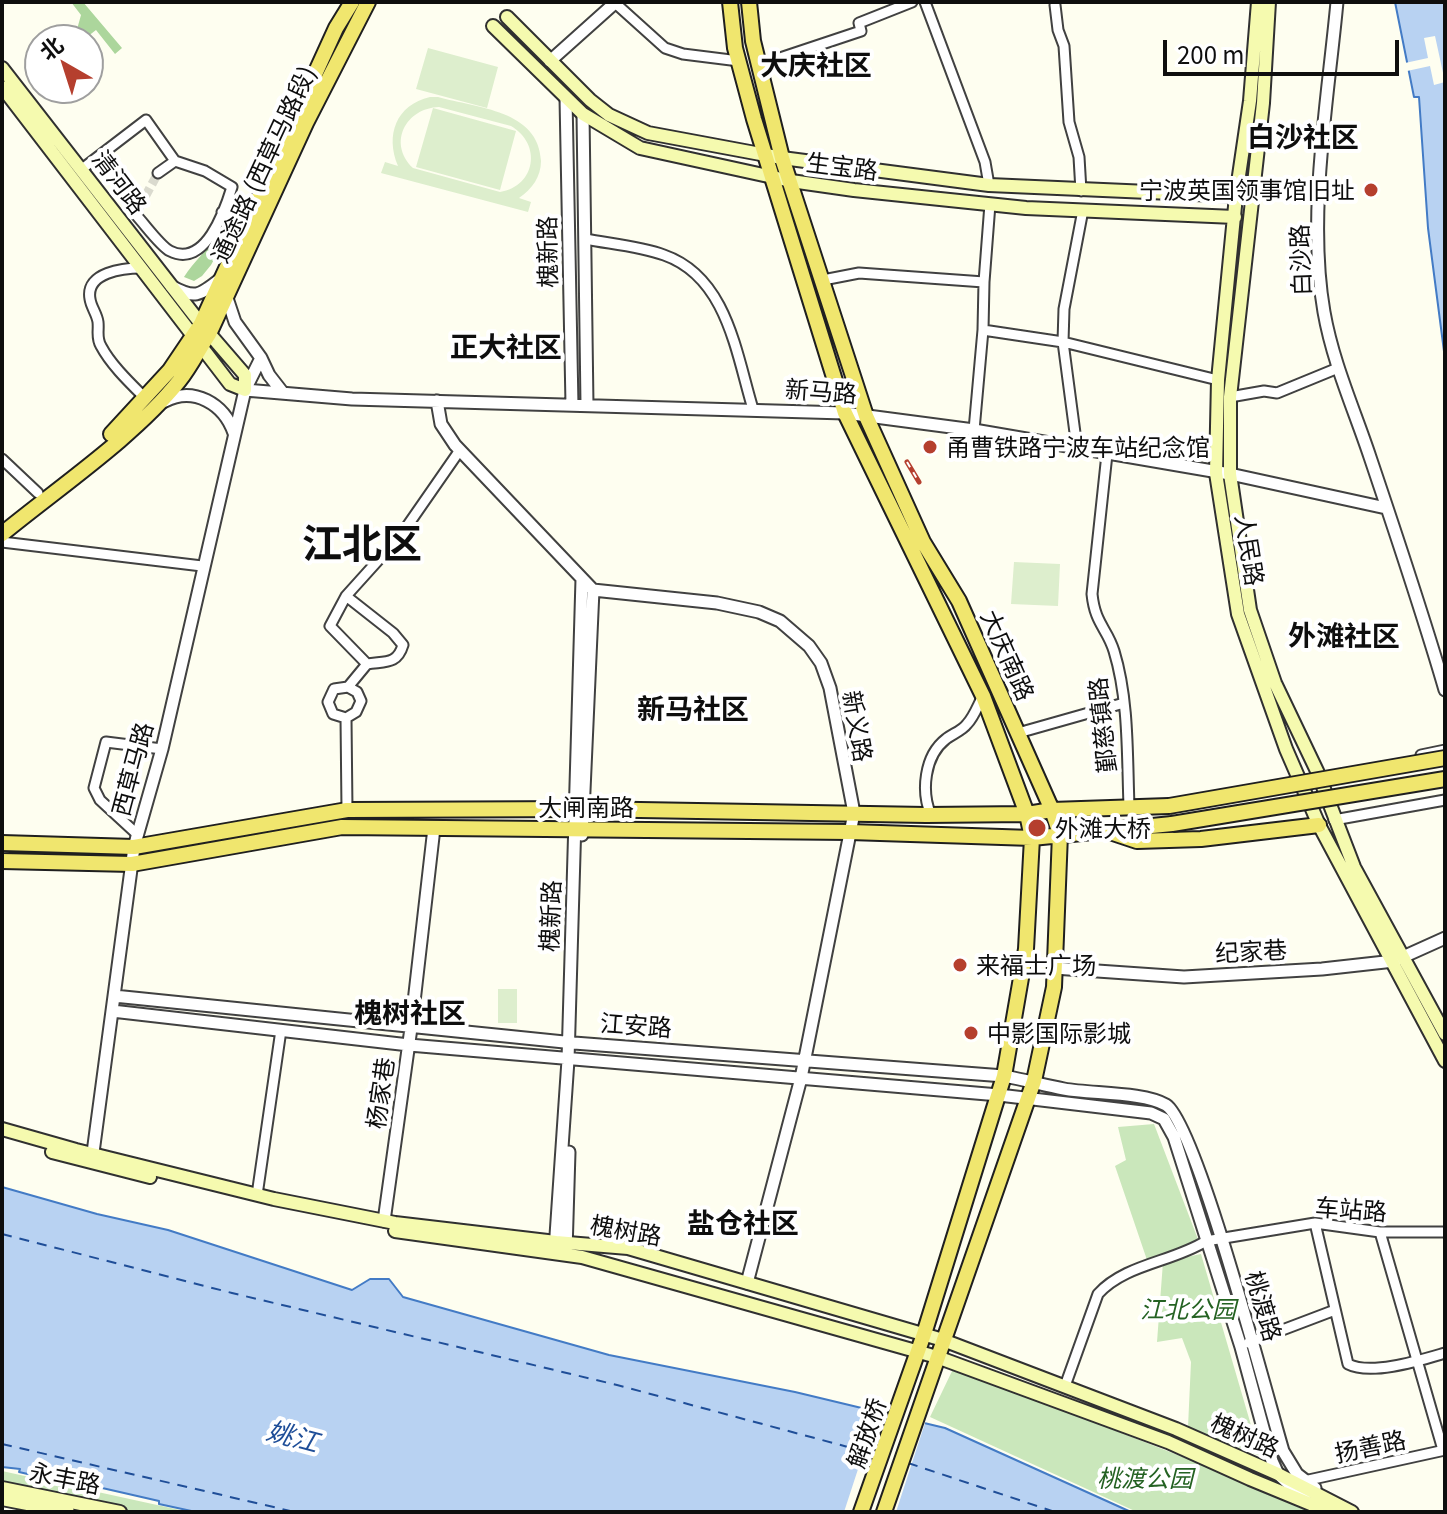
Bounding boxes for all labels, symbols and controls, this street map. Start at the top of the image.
north arrow [24,24,104,104]
scale bar [1167,24,1403,74]
text: 北 [32,28,69,66]
text: 200 m [1177,36,1245,71]
district label: 大庆社区 [760,47,872,81]
street label: 通途路 (西草马路段) [205,61,321,267]
district label: 白沙社区 [1247,119,1359,153]
street label: 清河路 [87,145,153,219]
street label: 生宝路 [805,147,879,185]
place label: 宁波英国领事馆旧址 [1139,176,1355,204]
marker: 宁波英国领事馆旧址 [1362,181,1380,199]
street label: 槐新路 [532,216,562,288]
street label: 白沙路 [1284,224,1316,296]
district label: 正大社区 [450,329,562,363]
street label: 新马路 [784,374,858,408]
place label: 甬曹铁路宁波车站纪念馆 [946,433,1210,461]
marker: 甬曹铁路宁波车站纪念馆 [921,438,939,456]
street label: 人民路 [1230,512,1270,588]
district label: 江北区 [302,519,422,567]
street label: 大庆南路 [975,605,1041,705]
district label: 外滩社区 [1288,618,1400,652]
street label: 鄞慈镇路 [1083,676,1121,774]
street label: 新义路 [838,688,878,764]
district label: 新马社区 [637,691,749,725]
street label: 西草马路 [106,719,158,819]
street label: 大闸南路 [538,793,634,821]
place label: 外滩大桥 [1055,814,1151,842]
marker: 外滩大桥 [1026,817,1048,839]
street label: 槐新路 [534,880,566,952]
street label: 纪家巷 [1214,935,1288,967]
place label: 来福士广场 [976,951,1096,979]
marker: 来福士广场 [951,956,969,974]
district label: 槐树社区 [354,995,466,1029]
street label: 江安路 [599,1008,673,1042]
place label: 中影国际影城 [987,1019,1131,1047]
marker: 中影国际影城 [962,1024,980,1042]
street label: 杨家巷 [361,1055,399,1131]
street label: 车站路 [1314,1192,1388,1226]
district label: 盐仓社区 [687,1205,799,1239]
street label: 槐树路 [588,1210,664,1250]
street label: 桃渡路 [1240,1267,1288,1345]
park label: 江北公园 [1140,1295,1236,1323]
street label: 解放桥 [841,1394,891,1472]
street label: 槐树路 [1206,1407,1284,1463]
water label: 姚江 [264,1414,322,1458]
street label: 扬善路 [1332,1424,1408,1468]
street label: 永丰路 [27,1457,103,1499]
park label: 桃渡公园 [1097,1464,1193,1492]

